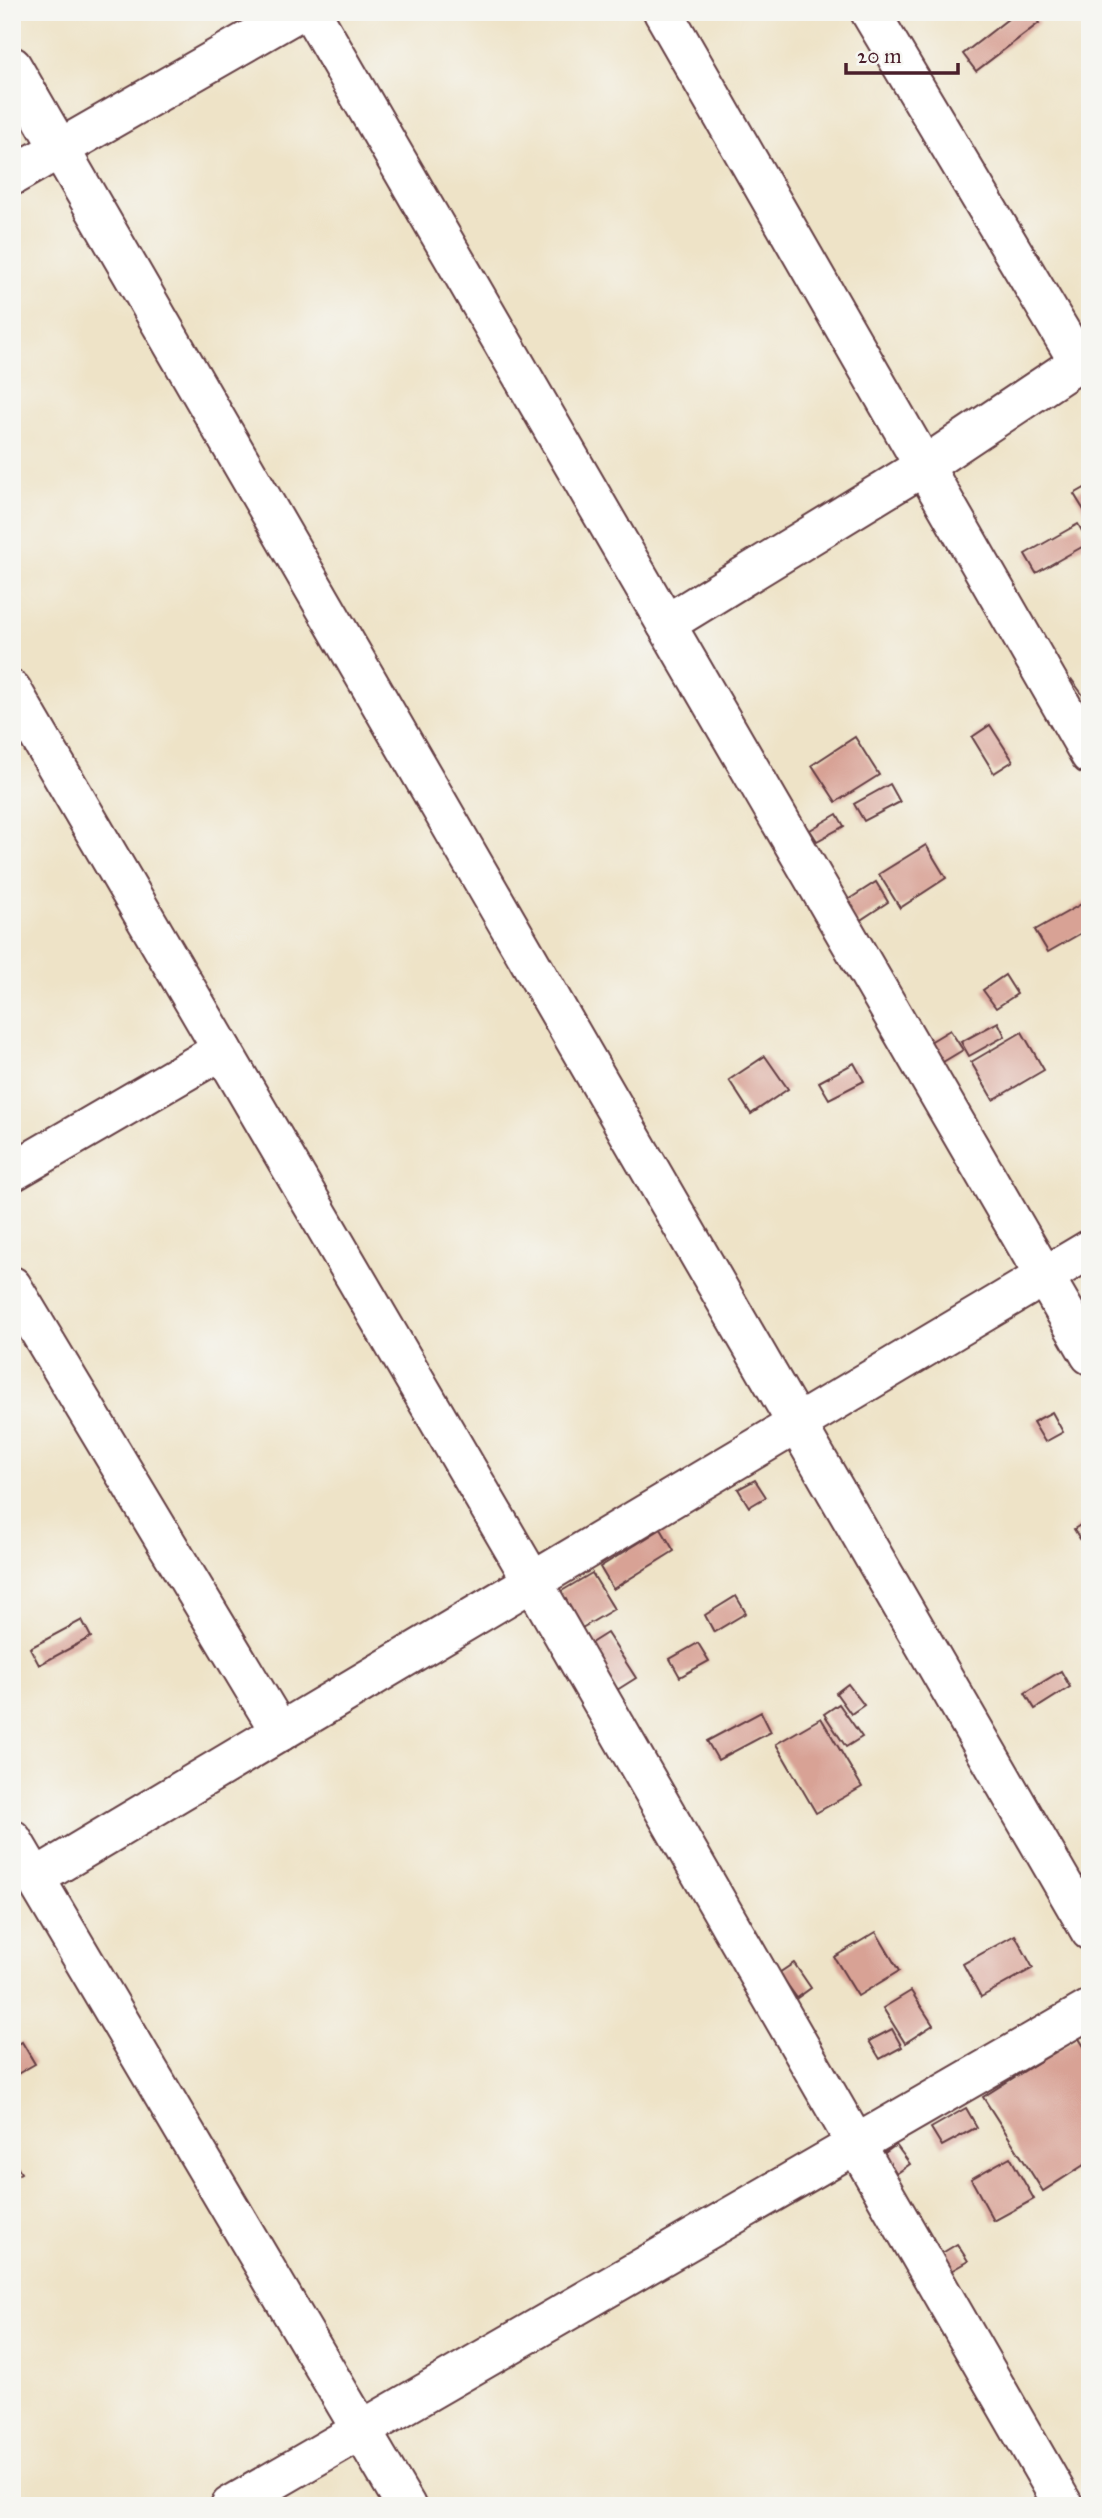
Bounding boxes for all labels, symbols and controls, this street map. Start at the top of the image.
scale bar [846,32,958,76]
text: 20 m [857,43,902,69]

